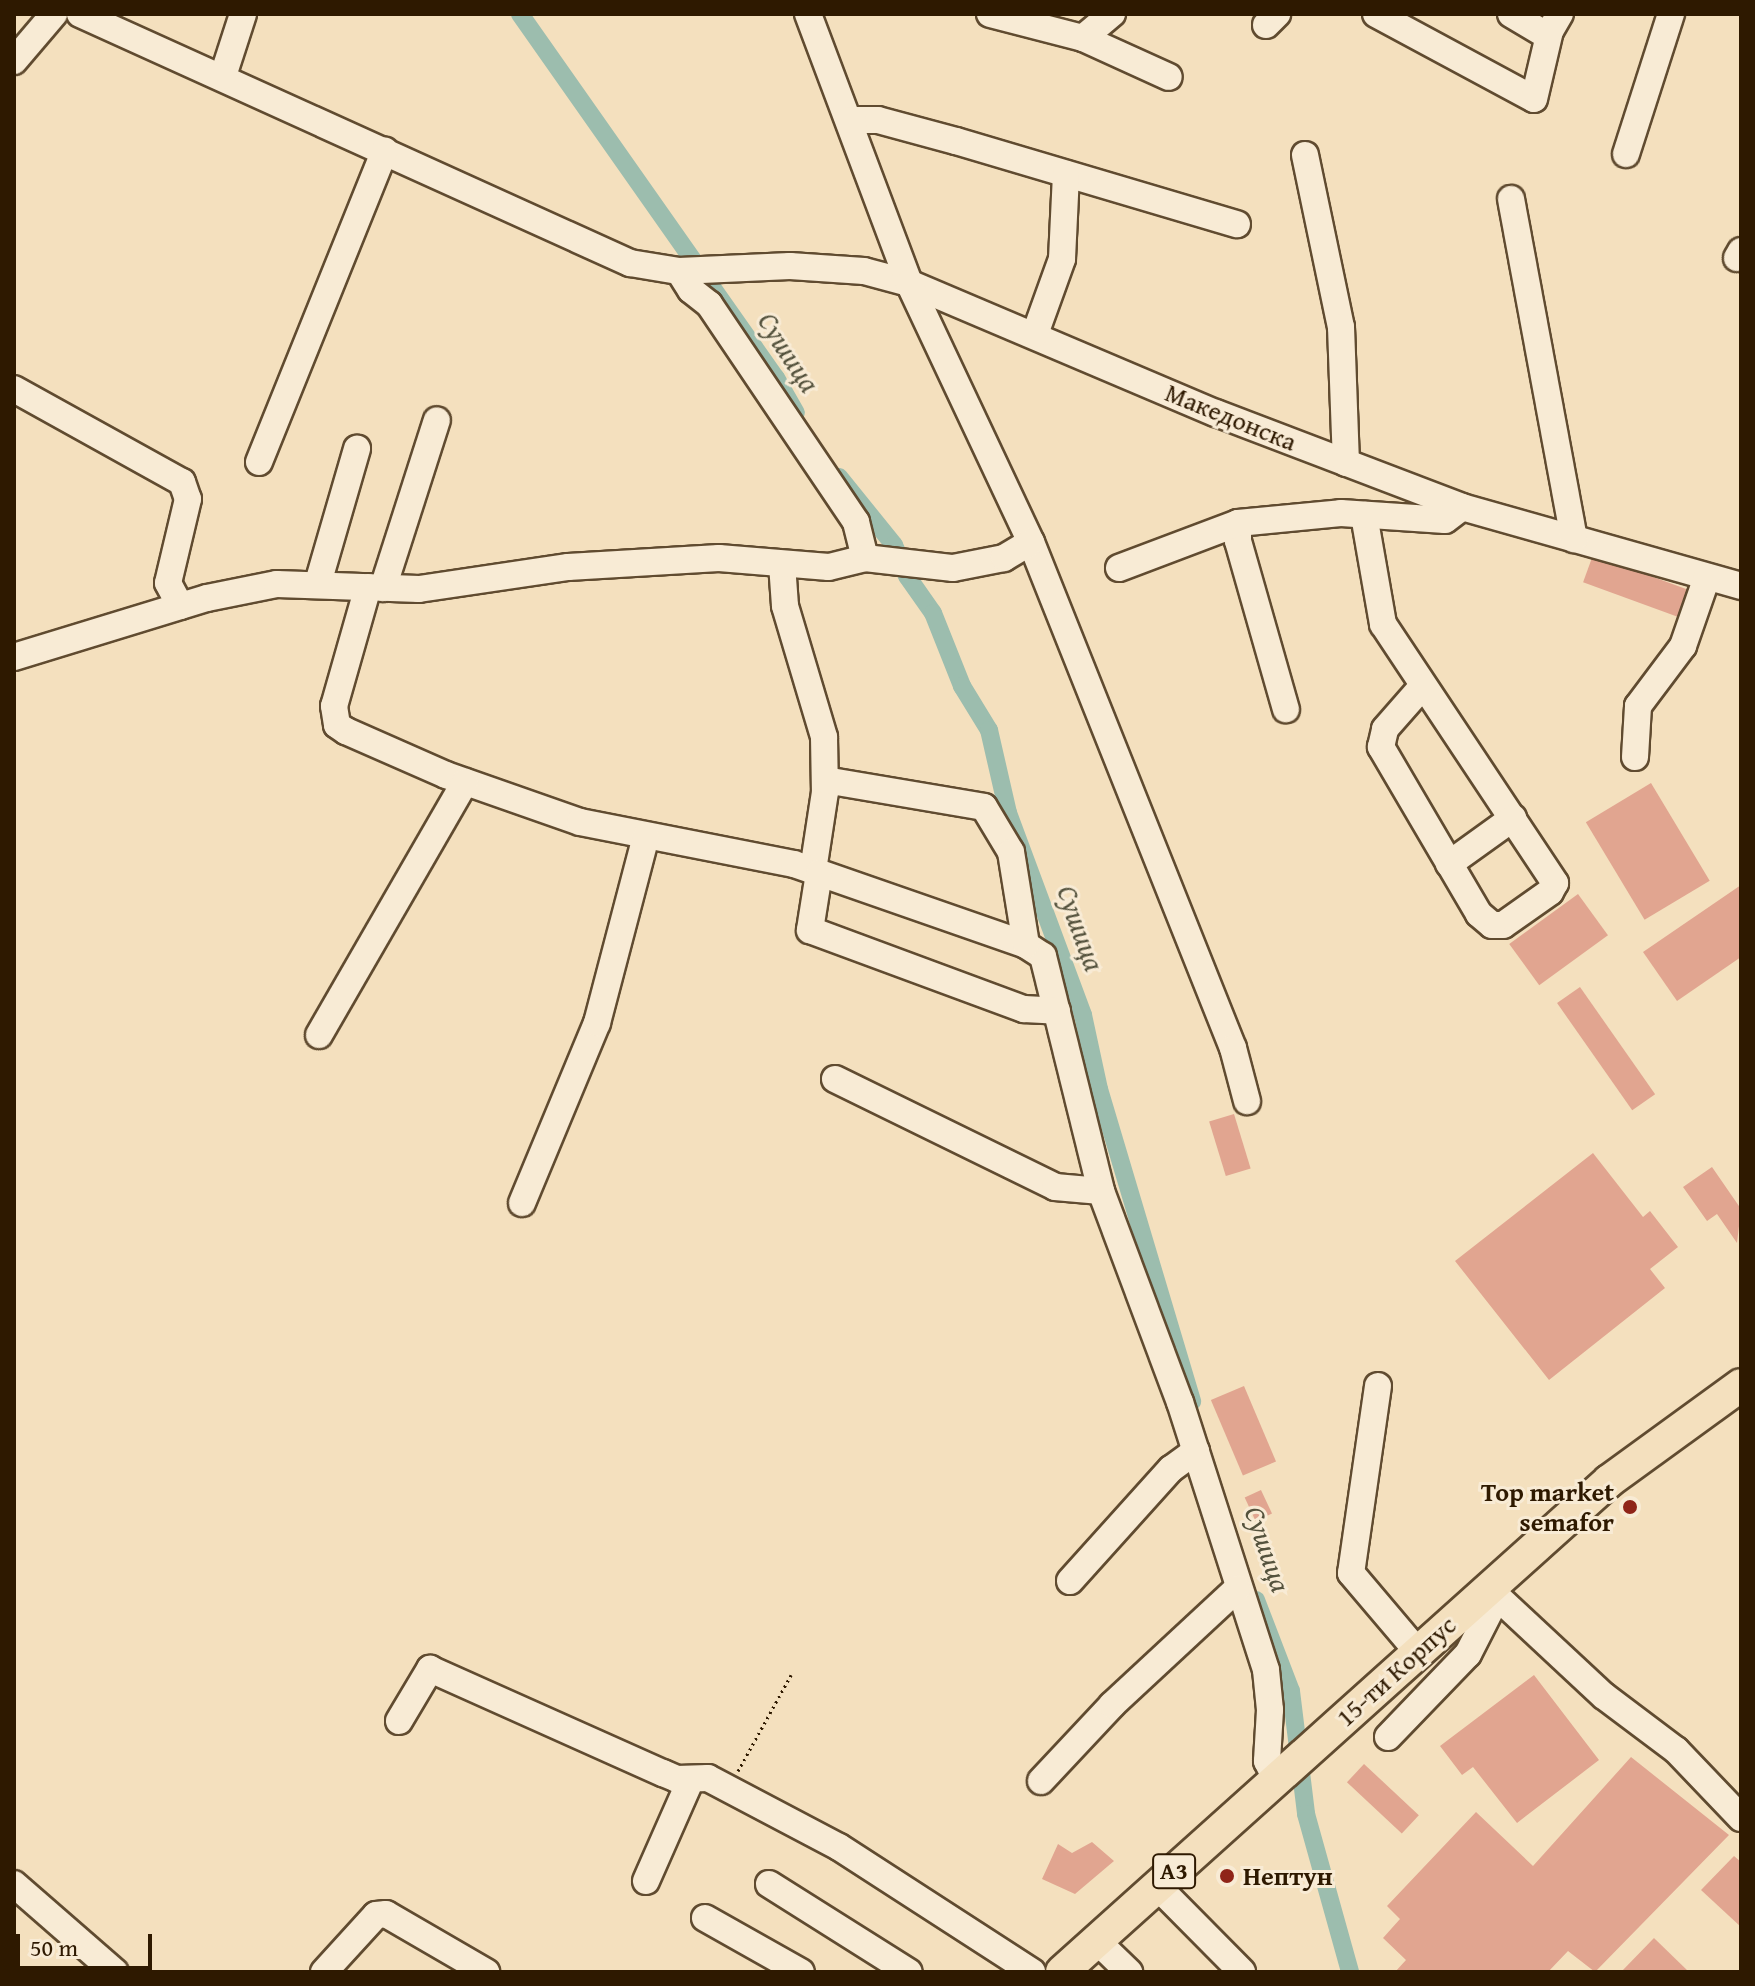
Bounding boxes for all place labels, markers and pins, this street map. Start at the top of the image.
place label: Top market semafor [1481,1476,1614,1538]
marker: Top market semafor [1621,1498,1639,1516]
place label: Нептун [1243,1860,1333,1892]
marker: Нептун [1218,1867,1236,1885]

